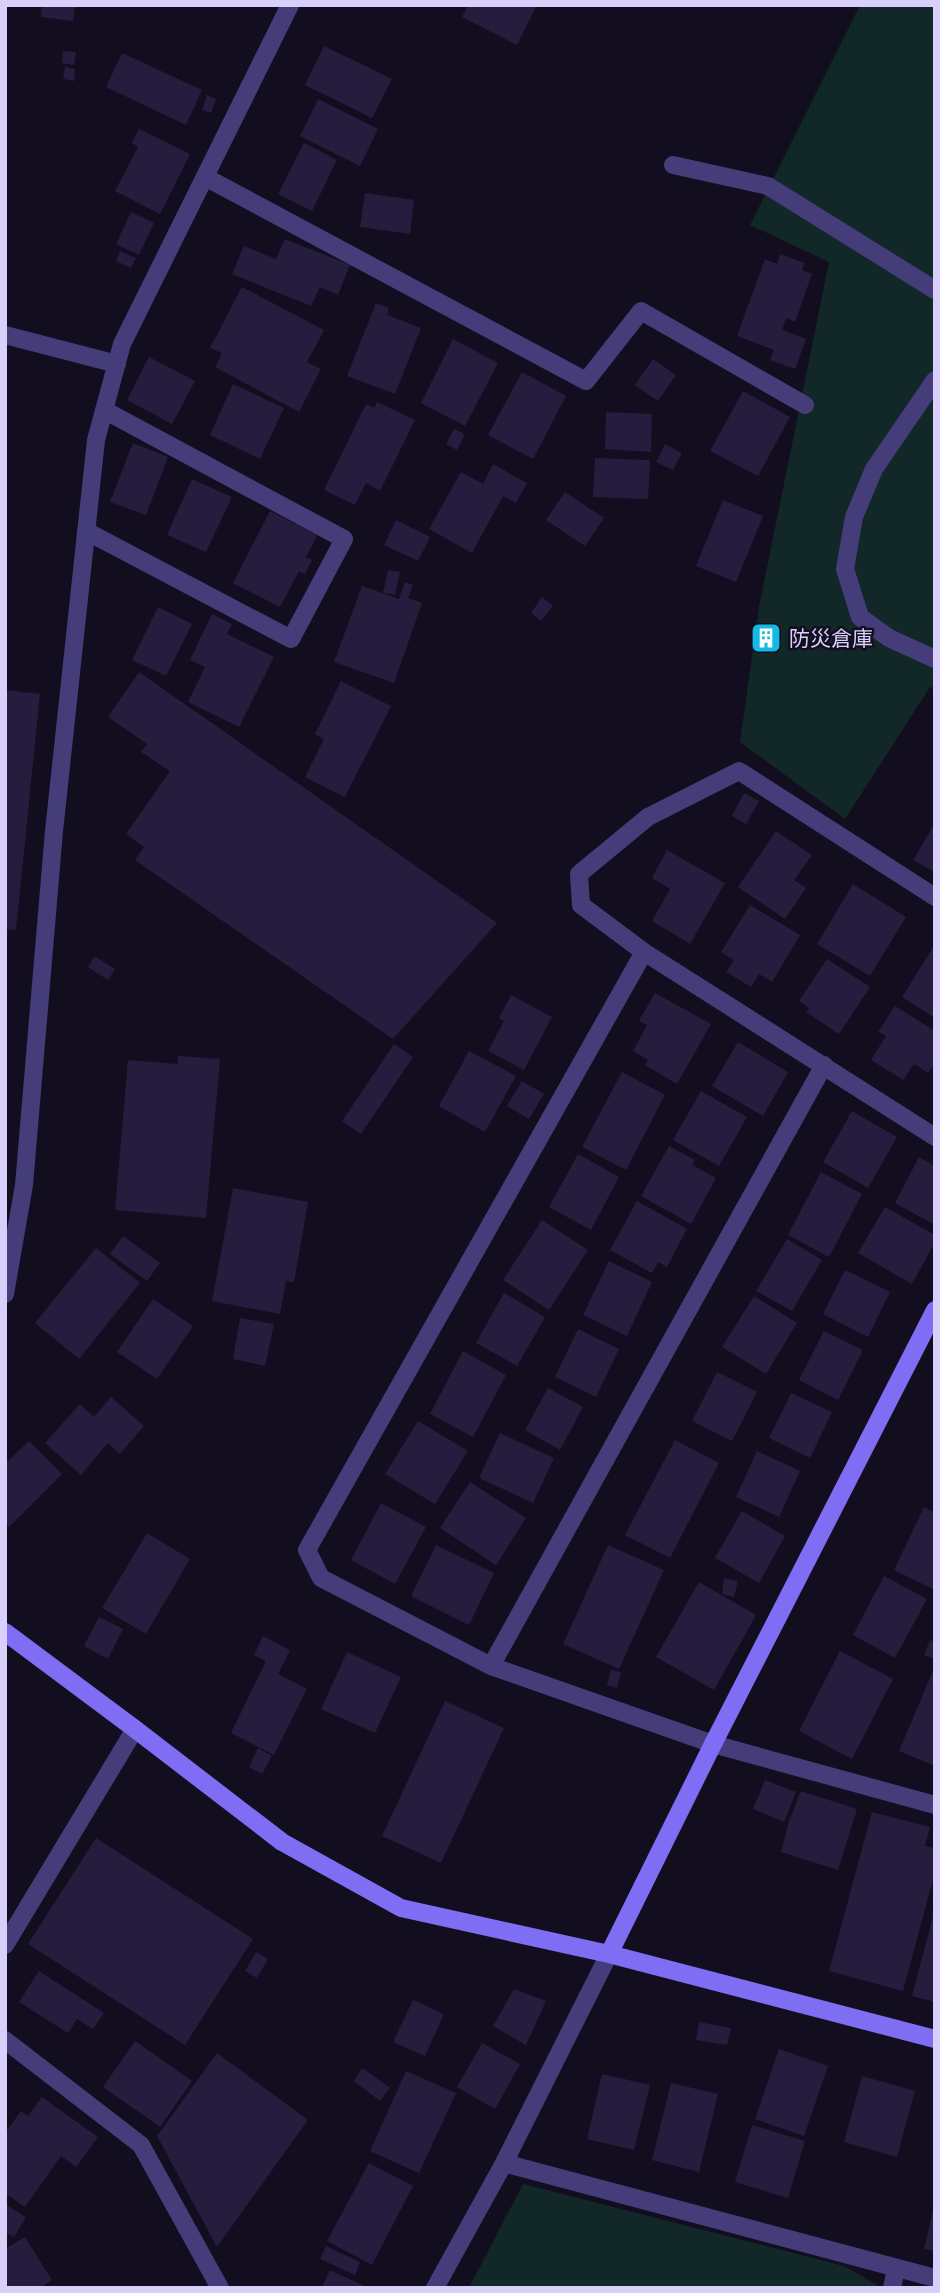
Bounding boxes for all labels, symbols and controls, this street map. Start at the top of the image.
building icon: 防災倉庫 [749,621,783,655]
place label: 防災倉庫 [789,627,873,650]

